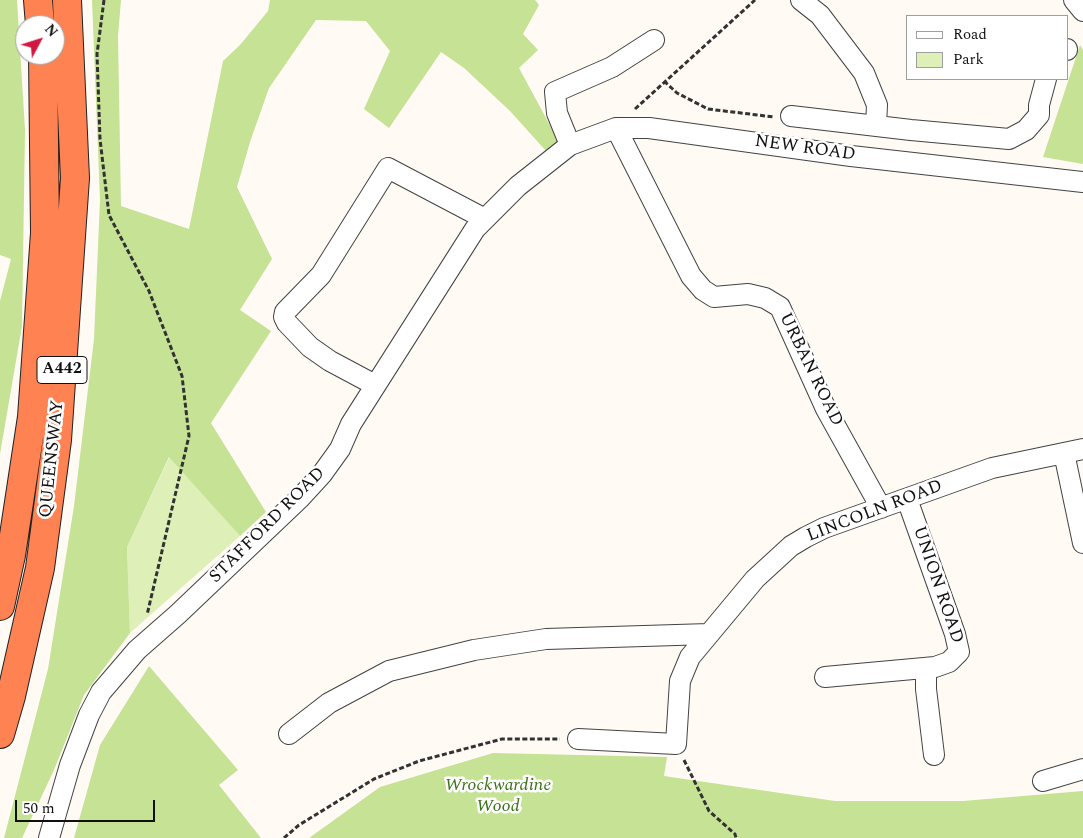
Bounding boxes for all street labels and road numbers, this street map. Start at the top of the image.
street label: NEW ROAD [753,131,857,167]
street label: URBAN ROAD [773,310,847,430]
road number: A442 [37,356,87,384]
street label: QUEENSWAY [36,399,70,519]
street label: STAFFORD ROAD [206,464,330,588]
street label: LINCOLN ROAD [804,476,946,548]
street label: UNION ROAD [907,524,967,646]

